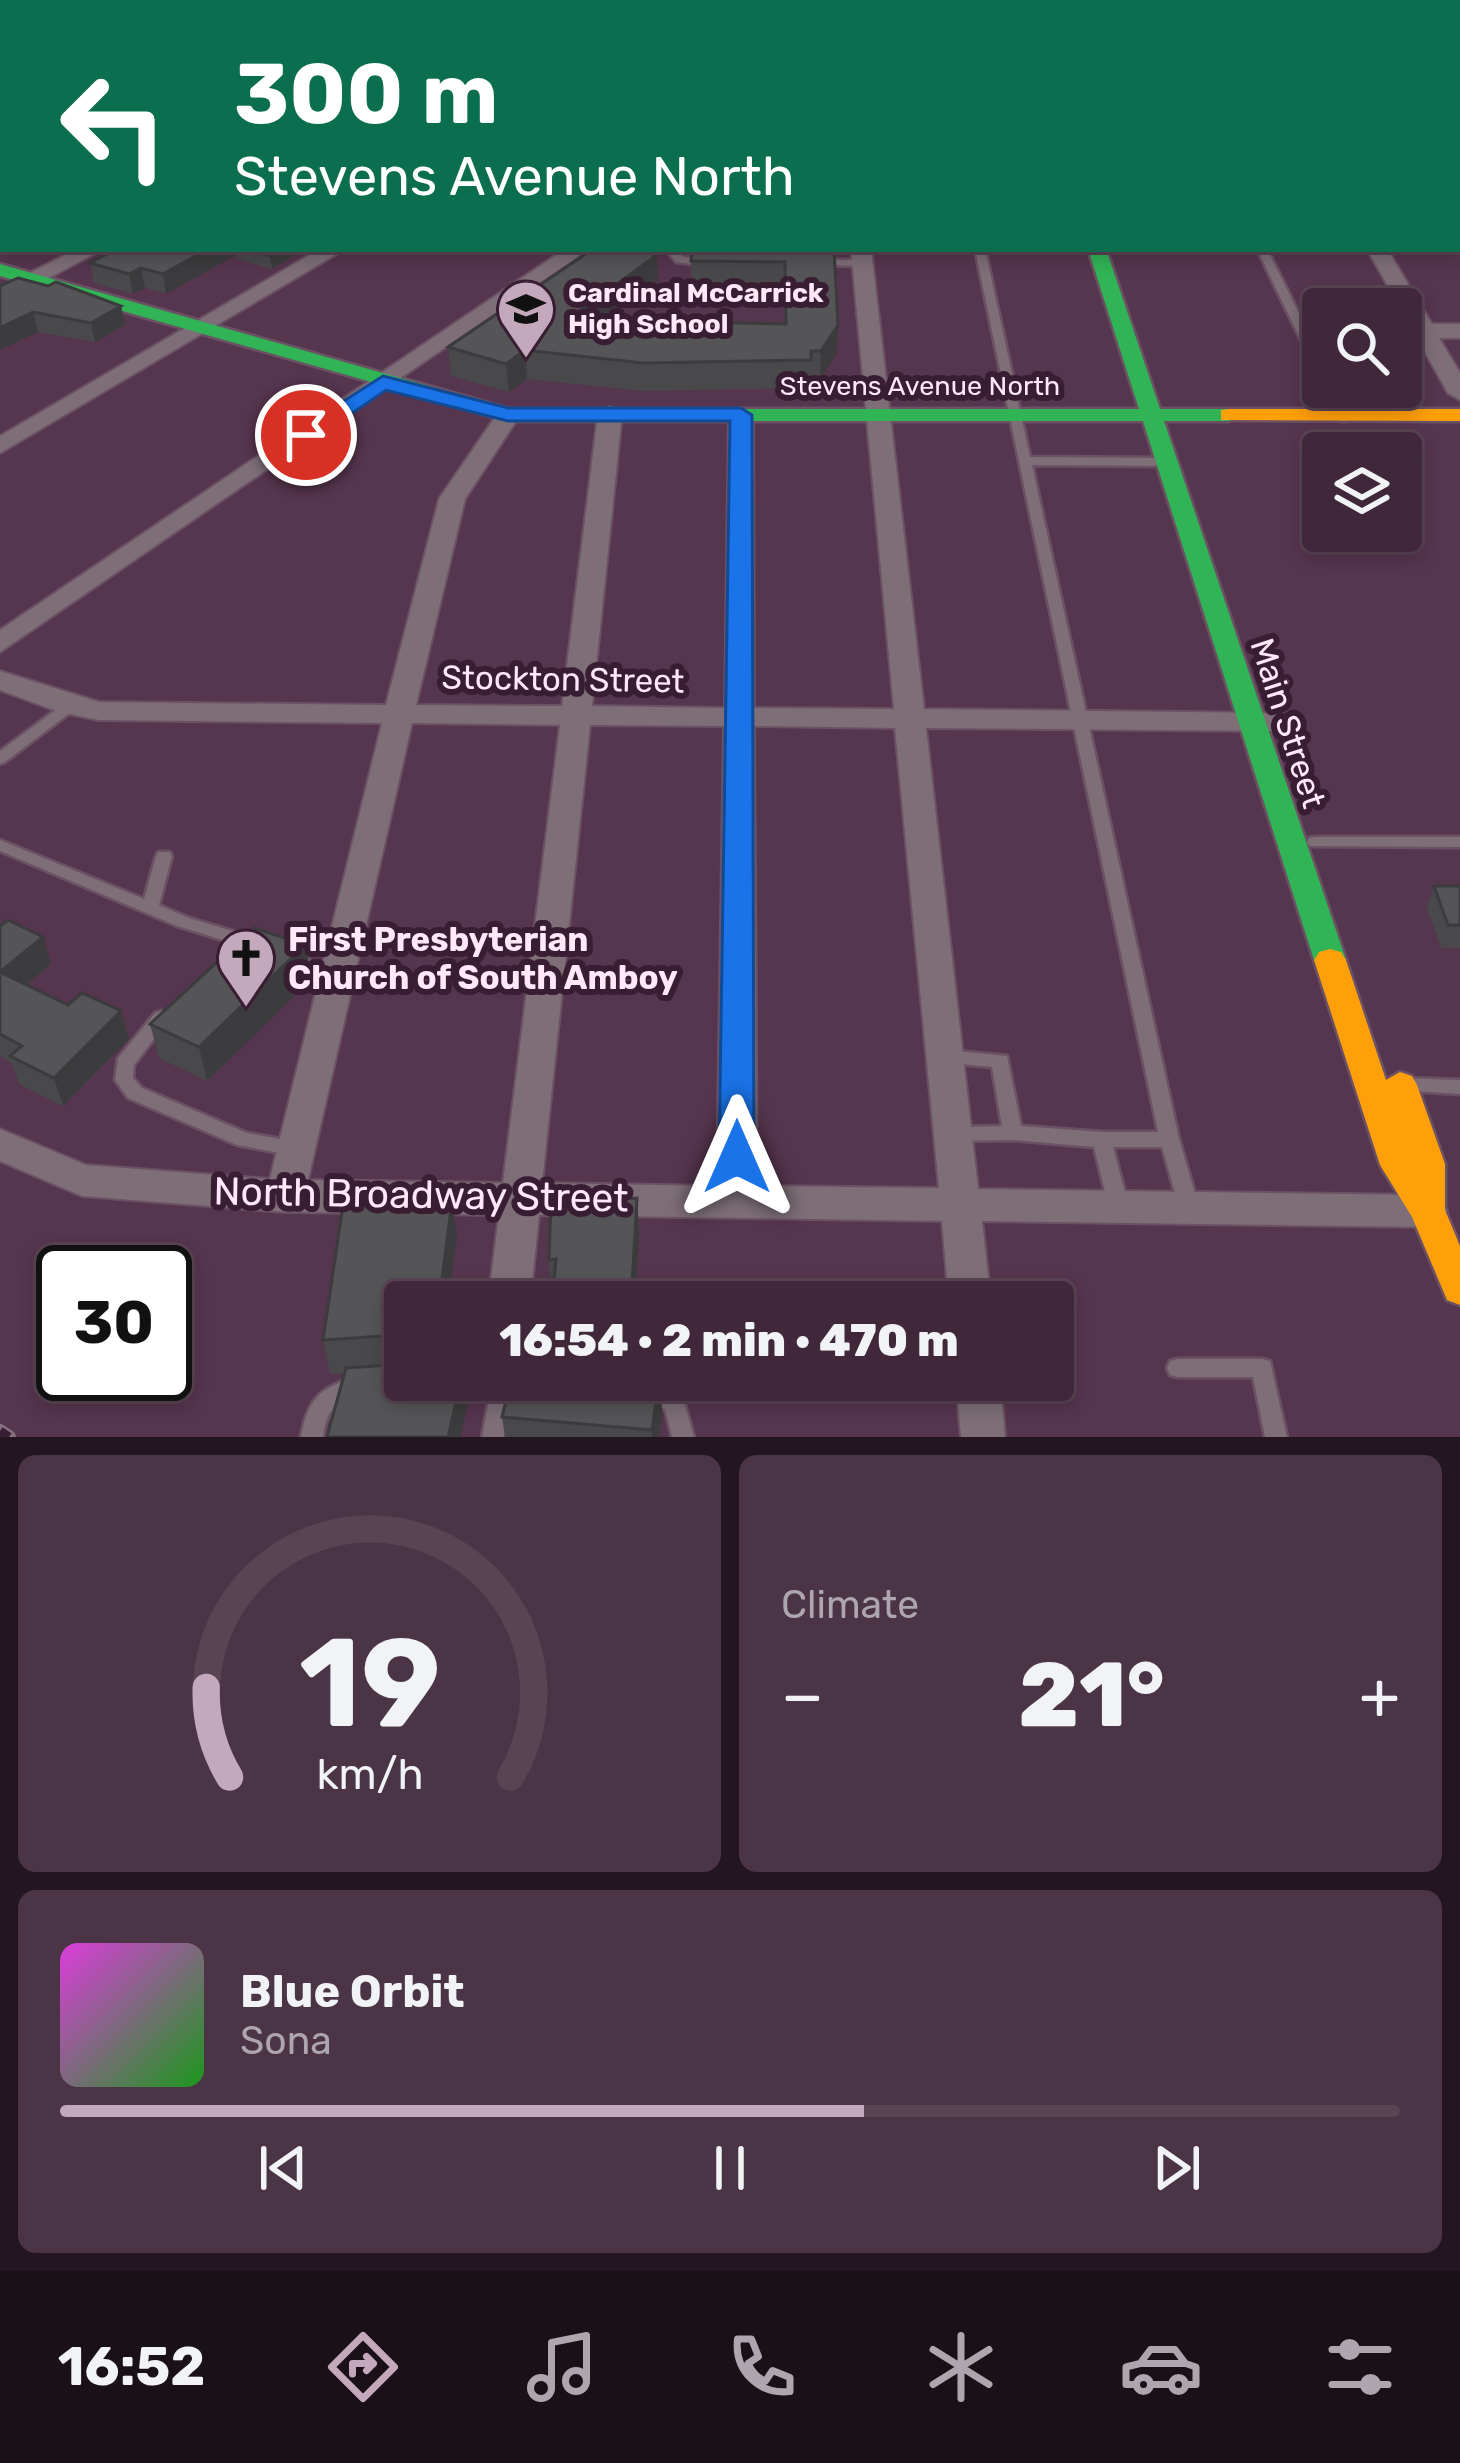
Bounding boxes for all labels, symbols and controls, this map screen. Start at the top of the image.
text: 300 m [234,44,498,144]
icon: left [36,48,192,204]
text: Stevens Avenue North [234,145,795,209]
place label: Cardinal McCarrick High School [568,277,824,340]
school or university icon: Cardinal McCarrick High School [495,278,557,360]
map controls [1302,288,1422,552]
button: search [1302,288,1422,408]
street label: Stevens Avenue North [780,370,1060,402]
pin [255,384,357,486]
icon: arrive [273,402,339,468]
button: layers [1302,432,1422,552]
street label: Main Street [1242,633,1334,813]
street label: Stockton Street [441,657,685,701]
place label: First Presbyterian Church of South Amboy [288,920,678,997]
church icon: First Presbyterian Church of South Amboy [215,927,277,1009]
position arrow [674,1094,800,1220]
street label: North Broadway Street [213,1168,629,1222]
speed limit sign: 30 [36,1245,192,1401]
text: 16:54 · 2 min · 470 m [499,1314,959,1367]
text: Climate [781,1582,919,1628]
text: 19 [298,1609,441,1757]
text: 21° [1018,1642,1164,1749]
text: − [781,1656,824,1735]
text: + [1359,1656,1400,1735]
text: km/h [316,1748,423,1799]
text: Blue Orbit [240,1965,464,2018]
text: Sona [240,2018,332,2064]
icon: previous [250,2135,316,2201]
icon: pause [697,2135,763,2201]
icon: next [1144,2135,1210,2201]
icon: directions [321,2325,405,2409]
icon: music [520,2325,604,2409]
icon: phone [720,2325,804,2409]
icon: climate [919,2325,1003,2409]
icon: car [1119,2325,1203,2409]
icon: filters [1318,2325,1402,2409]
text: 16:52 [58,2335,205,2399]

